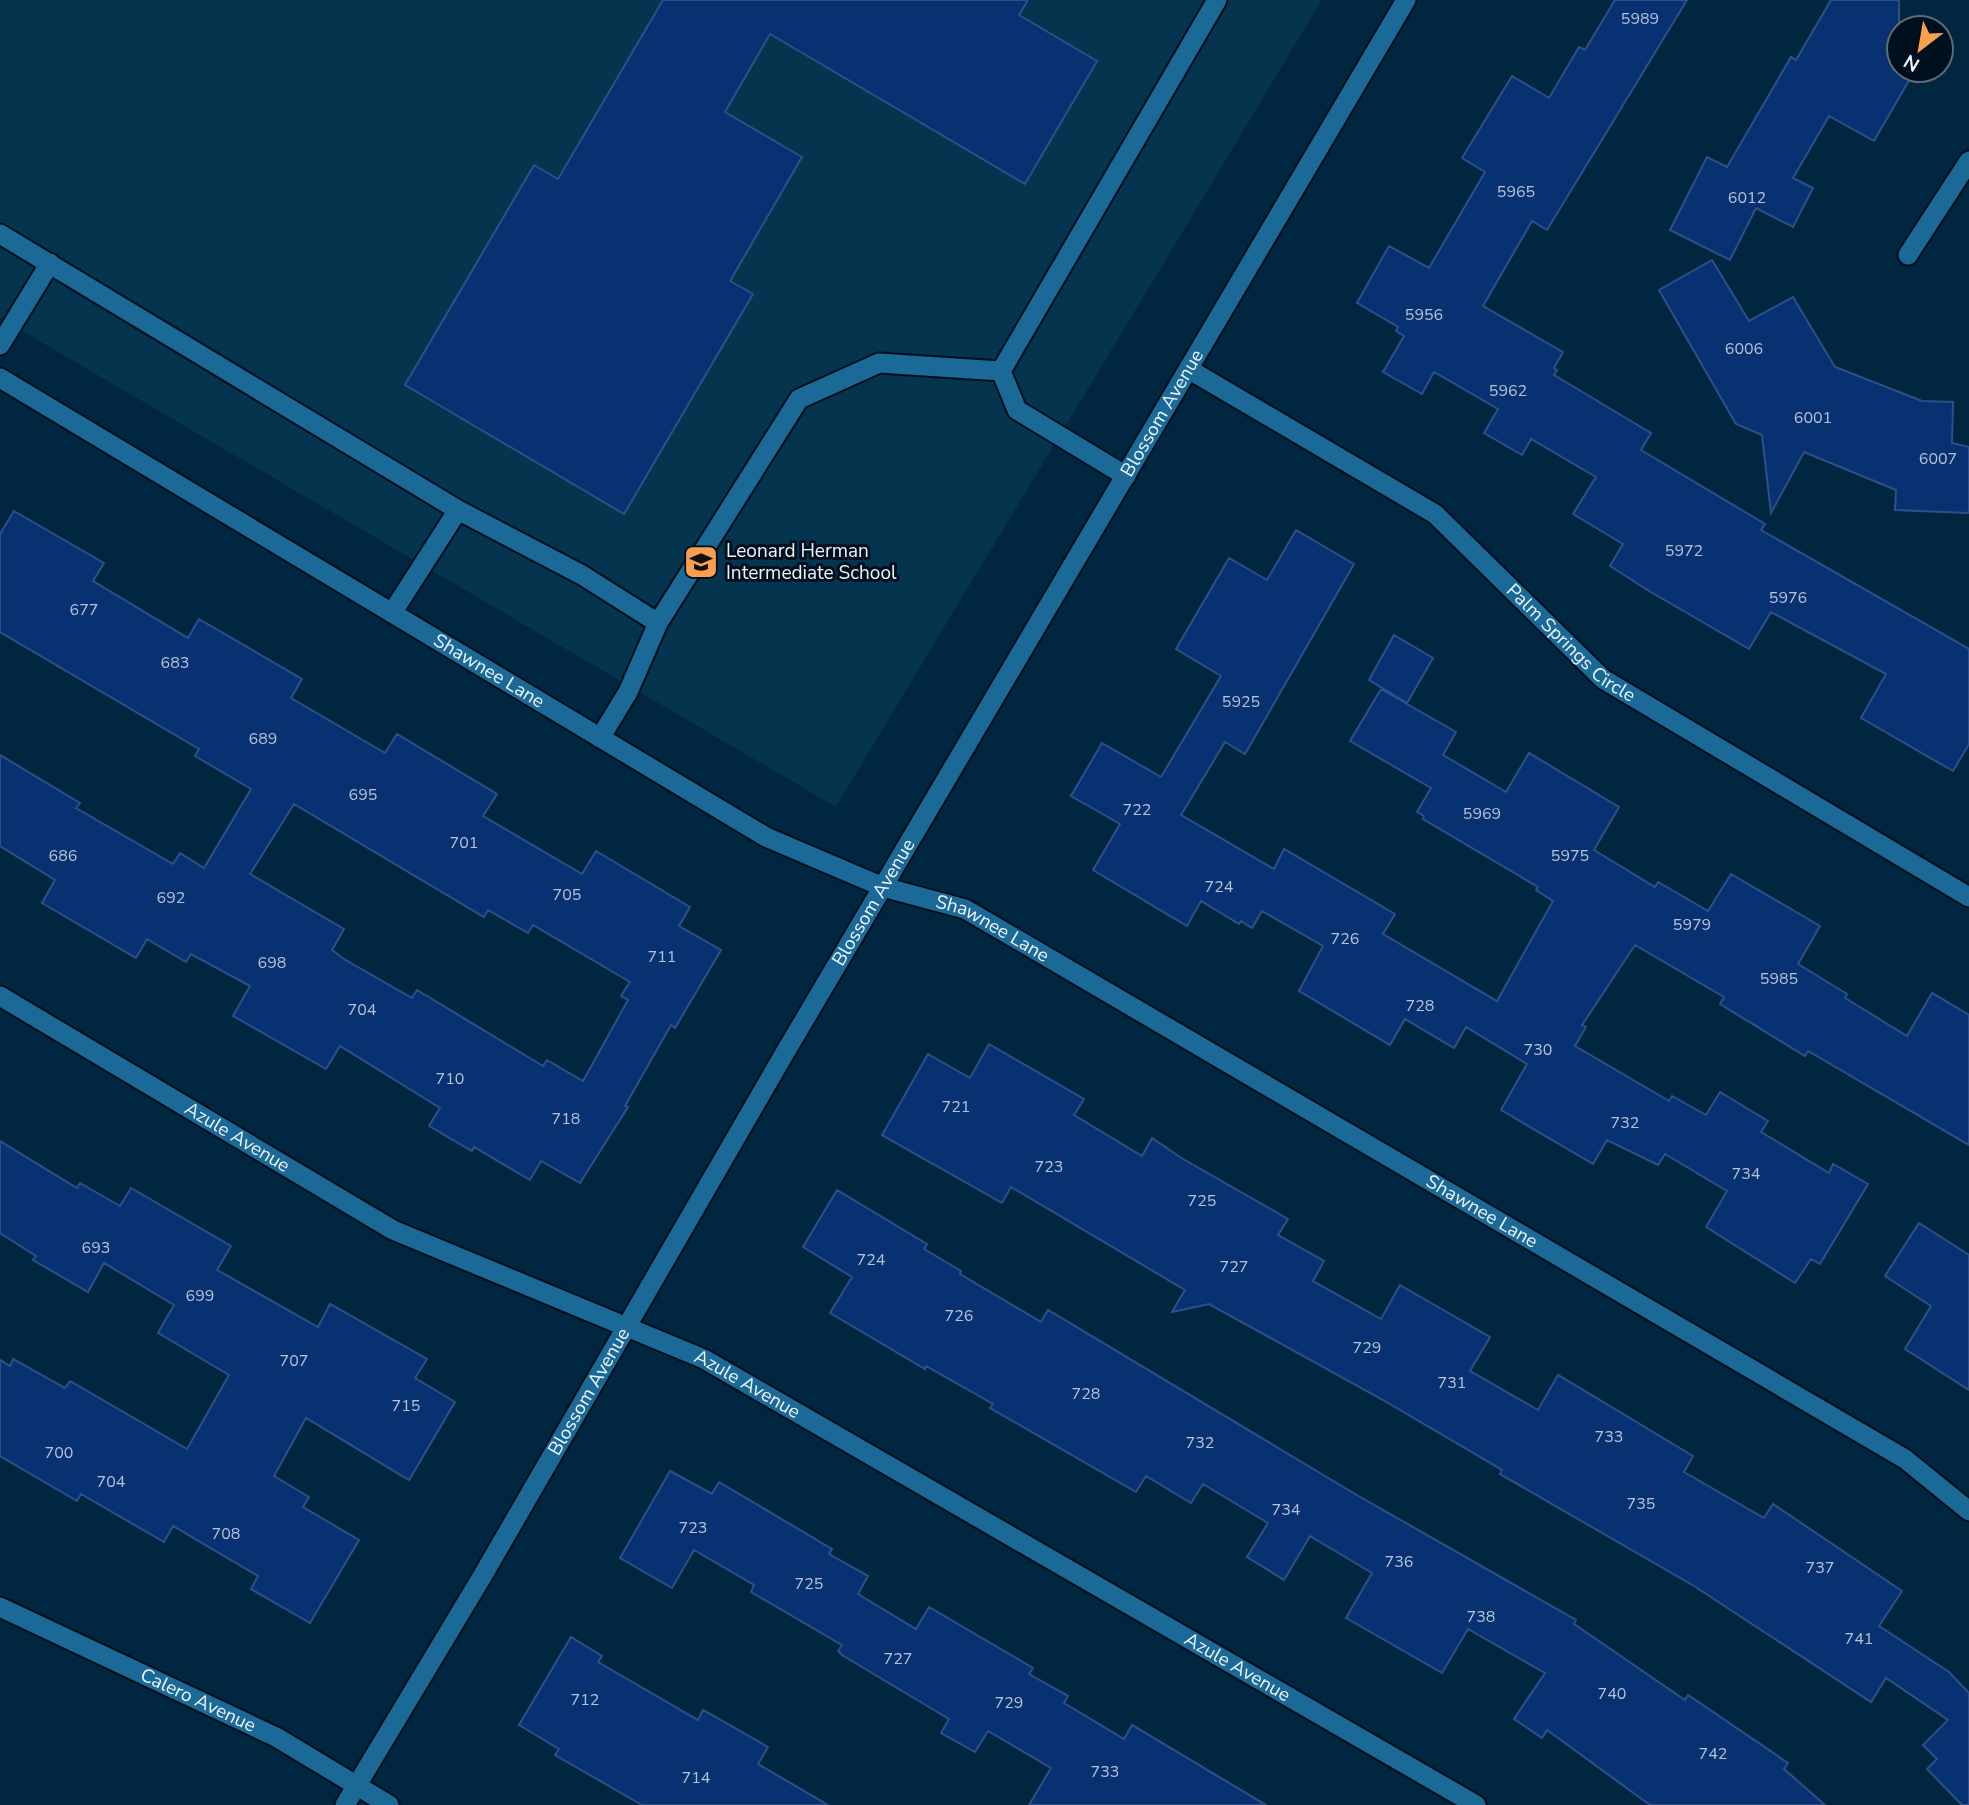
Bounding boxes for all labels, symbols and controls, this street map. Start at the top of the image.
house number: 5989 [1621,8,1659,30]
north arrow [1885,14,1955,84]
text: N [1899,48,1925,78]
house number: 5965 [1497,181,1535,203]
house number: 6012 [1728,187,1766,209]
house number: 5956 [1405,304,1443,326]
house number: 6006 [1725,338,1763,360]
street label: Blossom Avenue [1115,345,1210,482]
house number: 5962 [1489,380,1527,402]
house number: 6001 [1794,407,1832,429]
house number: 6007 [1919,448,1957,470]
place label: Leonard Herman Intermediate School [726,538,897,586]
house number: 5972 [1665,540,1703,562]
school or university icon: Leonard Herman Intermediate School [682,543,720,581]
street label: Palm Springs Circle [1500,578,1640,708]
house number: 5976 [1769,587,1807,609]
house number: 677 [70,599,98,621]
street label: Shawnee Lane [428,628,550,714]
house number: 683 [161,652,189,674]
house number: 5925 [1222,691,1260,713]
house number: 689 [249,728,277,750]
house number: 695 [349,784,377,806]
house number: 722 [1123,799,1151,821]
house number: 5969 [1463,803,1501,825]
house number: 701 [450,832,478,854]
street label: Blossom Avenue [826,834,921,971]
house number: 686 [49,845,77,867]
house number: 5975 [1551,845,1589,867]
house number: 724 [1205,876,1234,898]
house number: 705 [553,884,581,906]
house number: 692 [157,887,185,909]
street label: Shawnee Lane [933,889,1054,969]
house number: 5979 [1673,914,1711,936]
house number: 726 [1331,928,1359,950]
house number: 711 [648,946,676,968]
house number: 698 [258,952,286,974]
house number: 5985 [1760,968,1798,990]
house number: 728 [1406,995,1434,1017]
house number: 704 [348,999,377,1021]
house number: 730 [1524,1039,1552,1061]
house number: 710 [436,1068,464,1090]
street label: Azule Avenue [180,1096,295,1179]
house number: 721 [942,1096,970,1118]
house number: 718 [552,1108,580,1130]
house number: 732 [1611,1112,1639,1134]
house number: 723 [1035,1156,1063,1178]
house number: 734 [1732,1163,1761,1185]
street label: Shawnee Lane [1421,1168,1543,1254]
house number: 725 [1188,1190,1216,1212]
house number: 693 [82,1237,110,1259]
house number: 724 [857,1249,886,1271]
house number: 727 [1220,1256,1248,1278]
house number: 699 [186,1285,214,1307]
house number: 726 [945,1305,973,1327]
street label: Blossom Avenue [542,1323,636,1460]
house number: 729 [1353,1337,1381,1359]
street label: Azule Avenue [690,1343,805,1425]
house number: 707 [280,1350,308,1372]
house number: 731 [1438,1372,1466,1394]
house number: 728 [1072,1383,1100,1405]
house number: 715 [392,1395,420,1417]
house number: 733 [1595,1426,1623,1448]
house number: 732 [1186,1432,1214,1454]
house number: 700 [45,1442,73,1464]
house number: 704 [97,1471,126,1493]
house number: 735 [1627,1493,1655,1515]
house number: 734 [1272,1499,1301,1521]
house number: 723 [679,1517,707,1539]
house number: 708 [212,1523,240,1545]
house number: 736 [1385,1551,1413,1573]
house number: 737 [1806,1557,1834,1579]
house number: 725 [795,1573,823,1595]
house number: 738 [1467,1606,1495,1628]
street label: Azule Avenue [1179,1626,1295,1708]
house number: 741 [1845,1628,1873,1650]
house number: 727 [884,1648,912,1670]
street label: Calero Avenue [136,1662,260,1739]
house number: 740 [1598,1683,1626,1705]
house number: 712 [571,1689,599,1711]
house number: 729 [995,1692,1023,1714]
house number: 742 [1699,1743,1727,1765]
house number: 733 [1091,1761,1119,1783]
house number: 714 [682,1767,711,1789]

